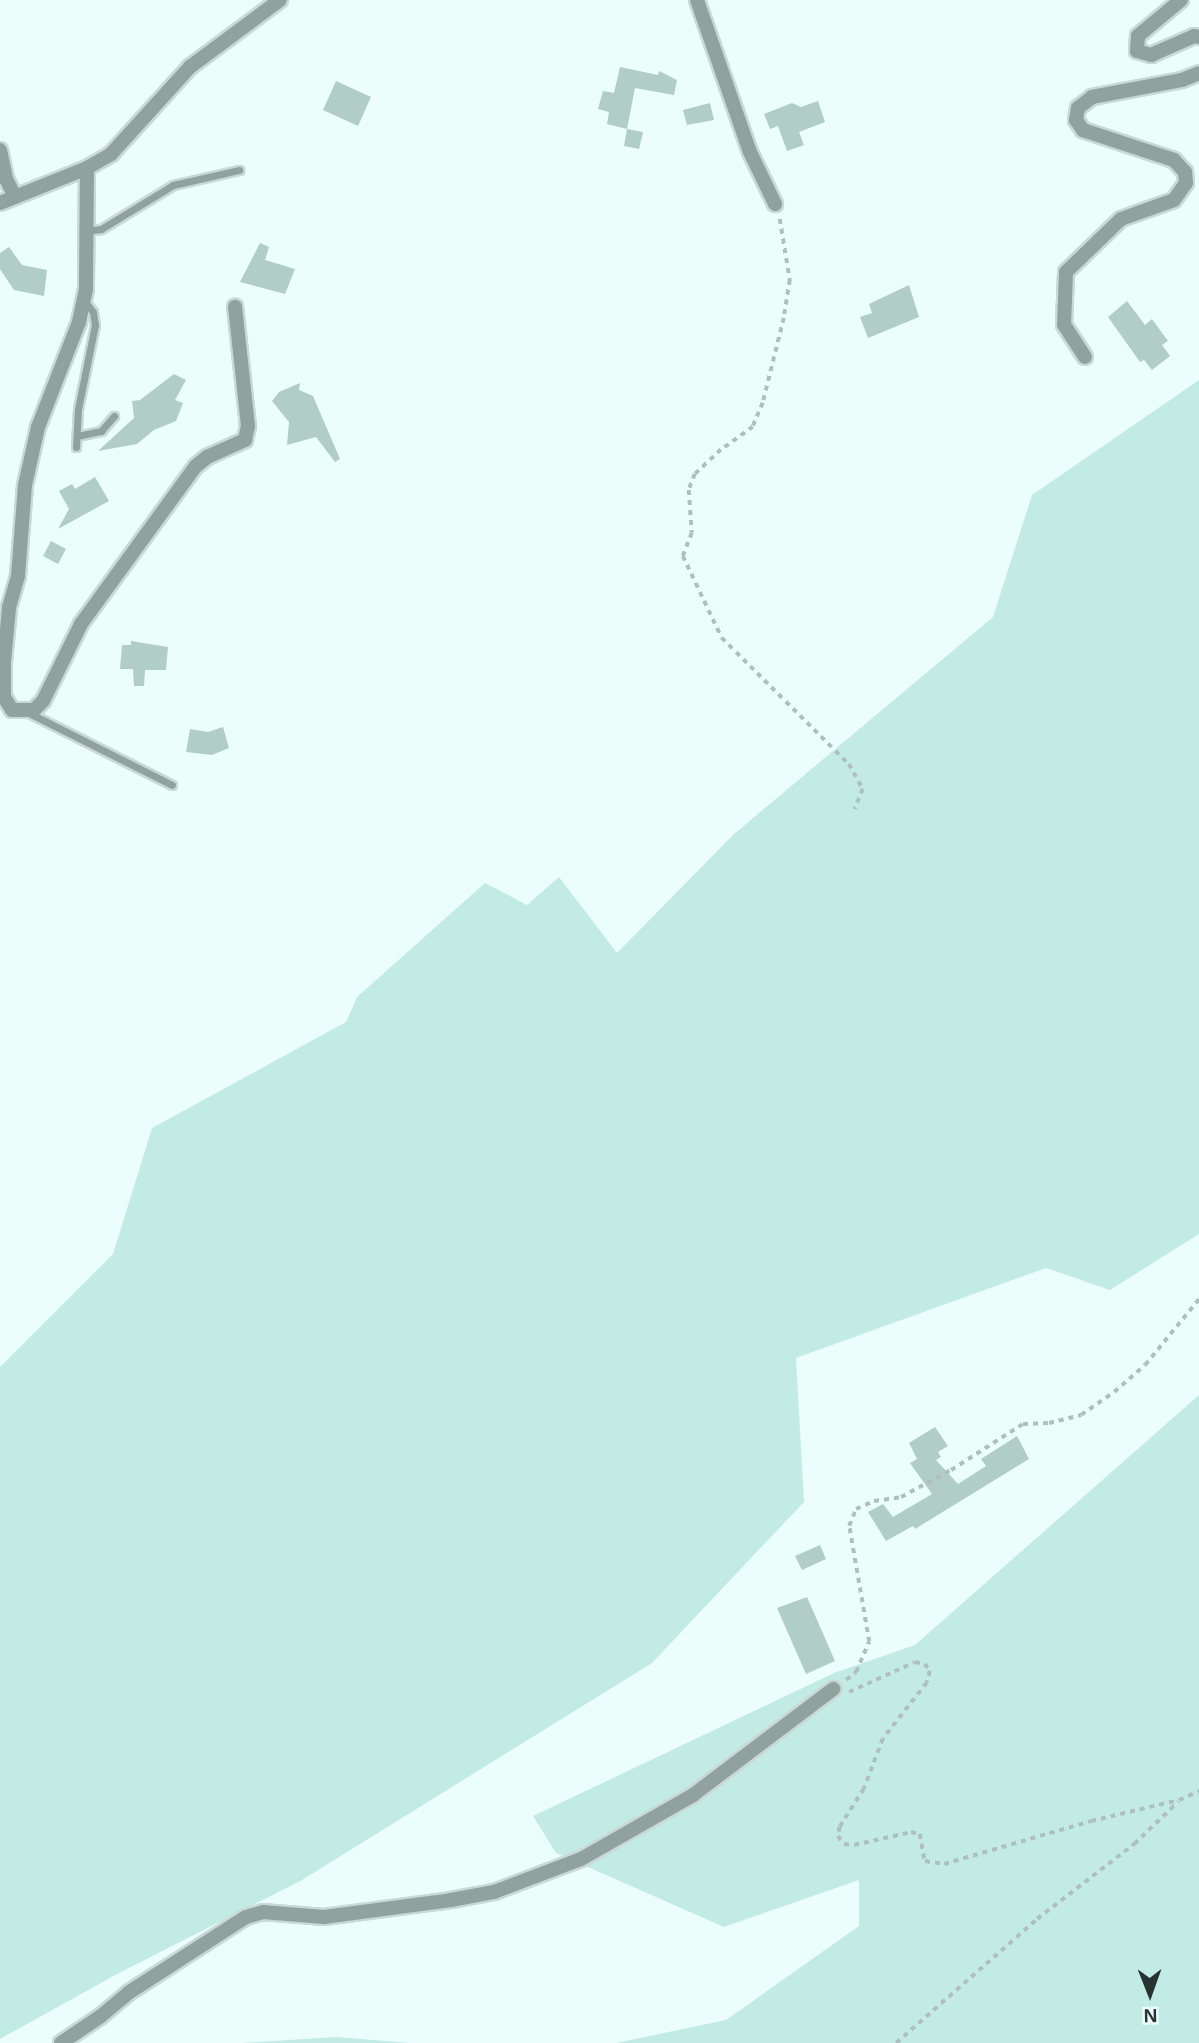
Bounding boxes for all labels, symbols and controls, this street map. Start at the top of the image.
north arrow [1115,1959,1185,2029]
text: N [1143,2005,1157,2026]

